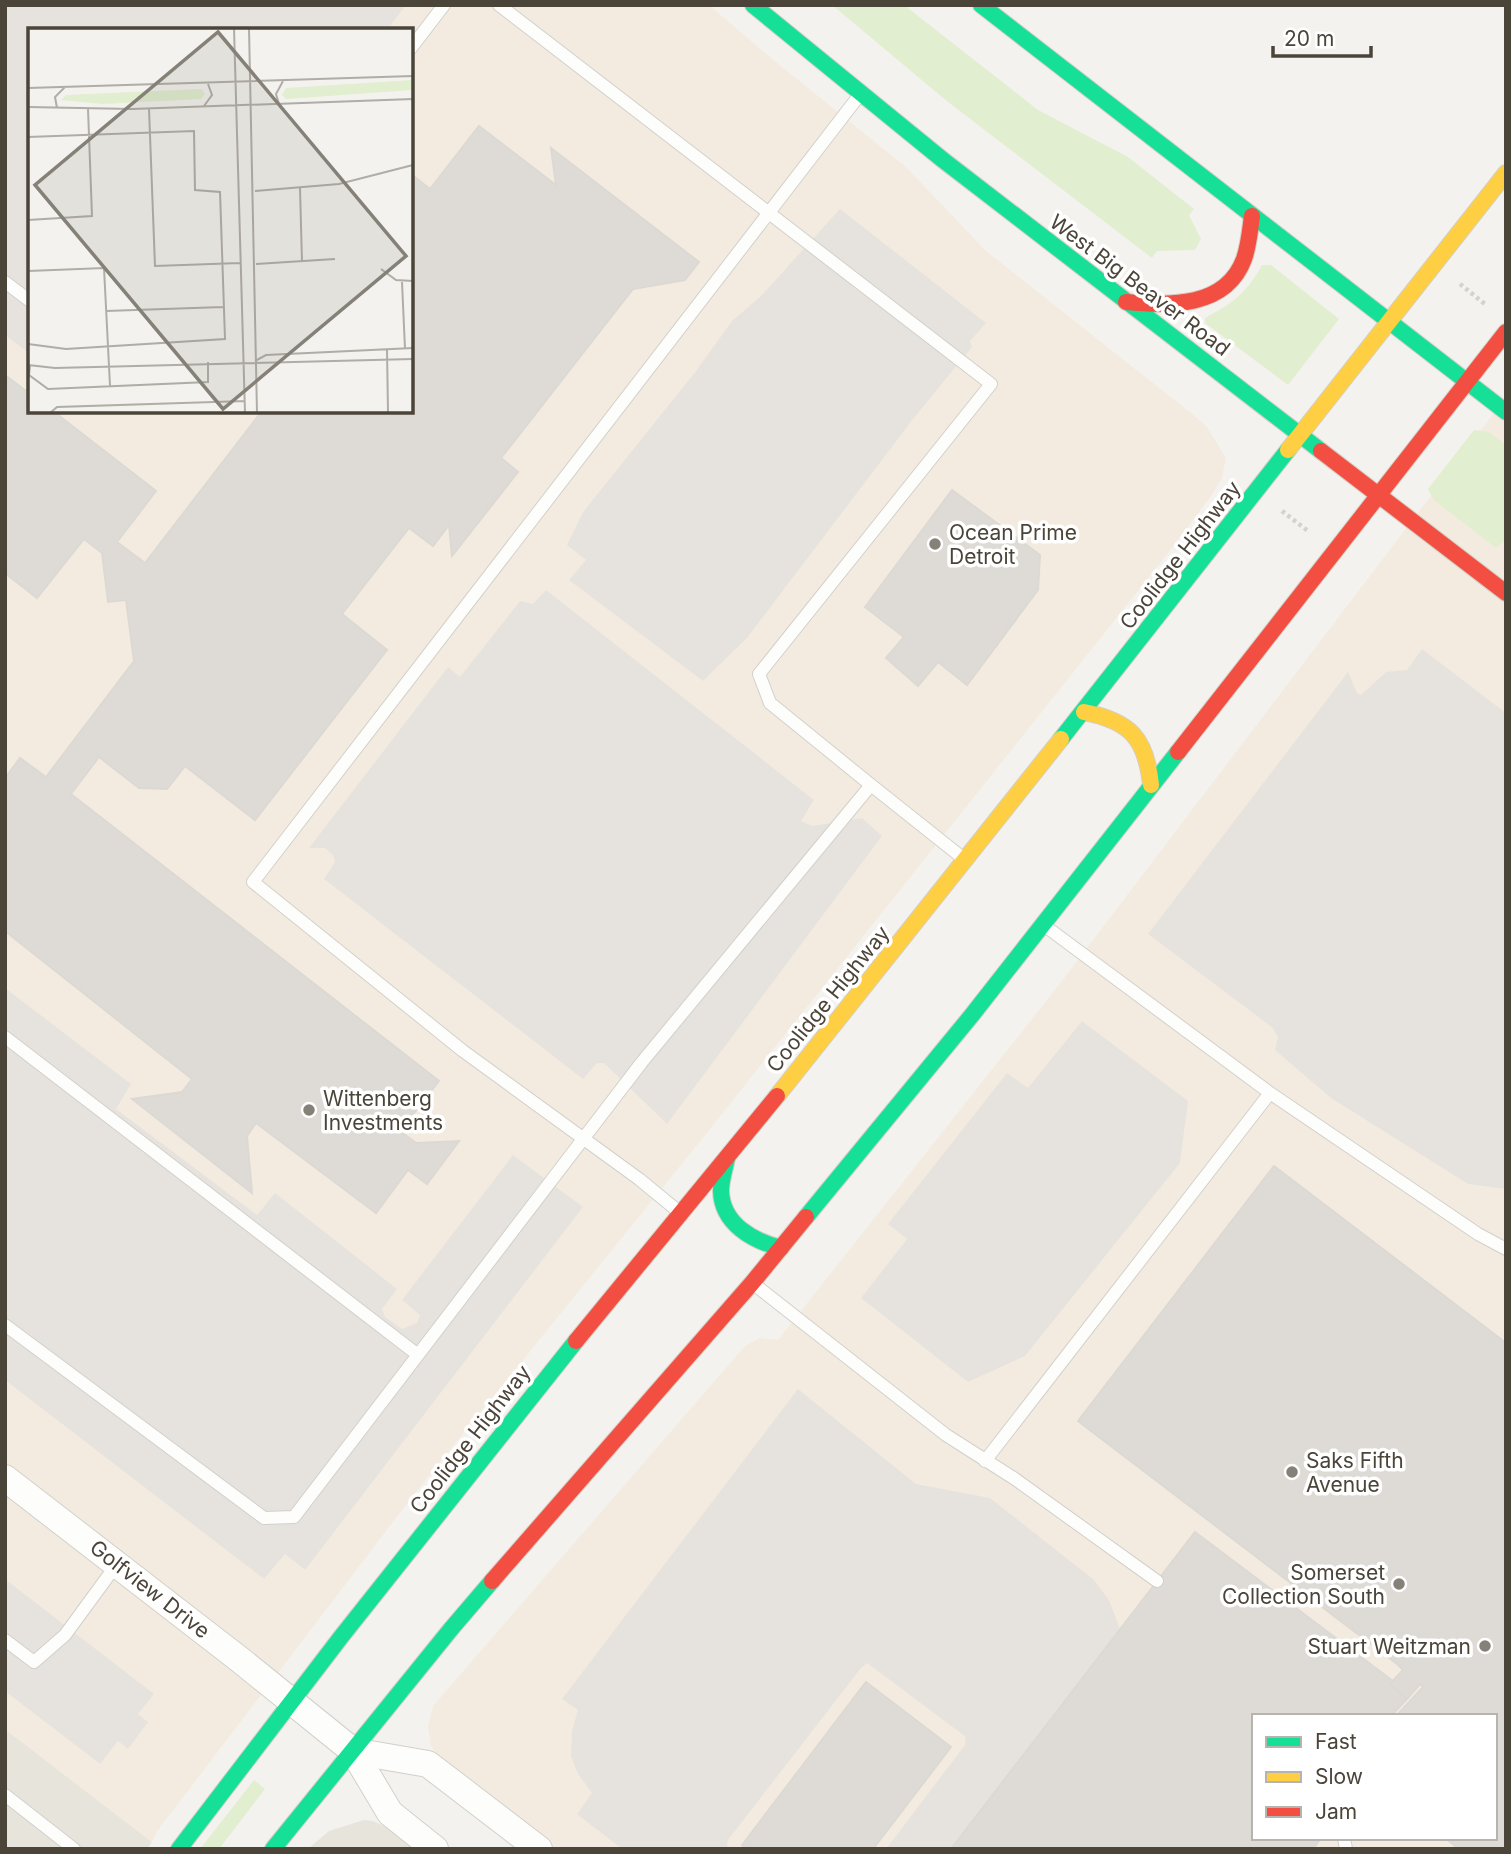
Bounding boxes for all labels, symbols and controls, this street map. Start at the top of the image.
scale bar [1273,14,1371,58]
text: 20 m [1284,26,1334,51]
inset map [28,28,413,413]
street label: West Big Beaver Road [1045,209,1235,361]
street label: Coolidge Highway [1114,476,1246,634]
place label: Ocean Prime Detroit [949,520,1077,569]
marker: Ocean Prime Detroit [927,536,943,552]
street label: Coolidge Highway [761,921,895,1077]
place label: Wittenberg Investments [323,1086,443,1135]
marker: Wittenberg Investments [301,1102,317,1118]
street label: Coolidge Highway [404,1360,536,1518]
place label: Saks Fifth Avenue [1306,1448,1404,1497]
marker: Saks Fifth Avenue [1284,1464,1300,1480]
street label: Golfview Drive [85,1534,215,1644]
place label: Somerset Collection South [1222,1560,1385,1609]
marker: Somerset Collection South [1391,1576,1407,1592]
place label: Stuart Weitzman [1307,1634,1471,1659]
marker: Stuart Weitzman [1477,1638,1493,1654]
legend [1252,1714,1497,1840]
text: Fast [1315,1729,1357,1754]
text: Slow [1315,1764,1363,1789]
text: Jam [1315,1799,1357,1824]

